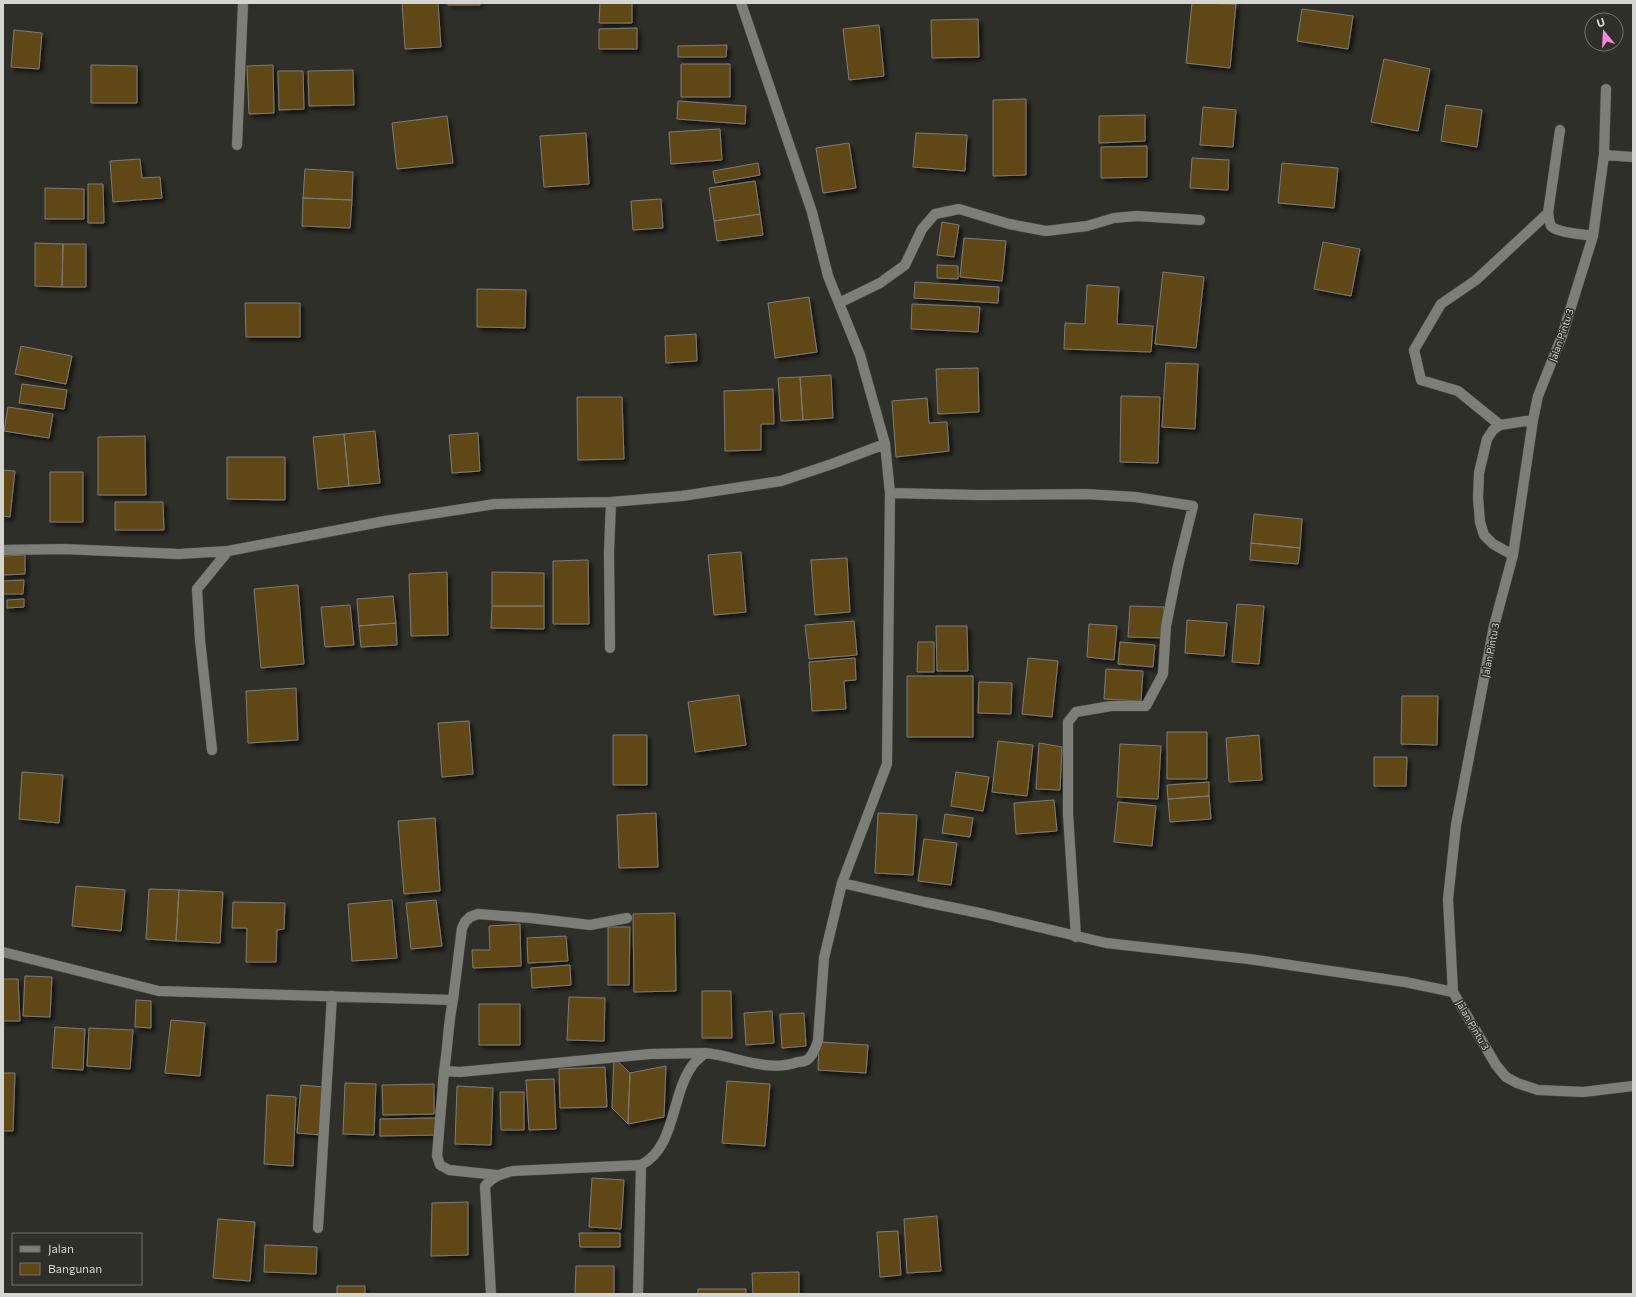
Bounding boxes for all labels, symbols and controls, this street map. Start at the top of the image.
north arrow [1584,12,1624,52]
text: U [1595,15,1607,29]
street label: Jalan Pintu 3 [1546,307,1576,363]
street label: Jalan Pintu 3 [1479,621,1501,678]
street label: Jalan Pintu 3 [1454,998,1492,1052]
legend [12,1233,142,1285]
text: Jalan [48,1241,74,1256]
text: Bangunan [48,1261,102,1275]

